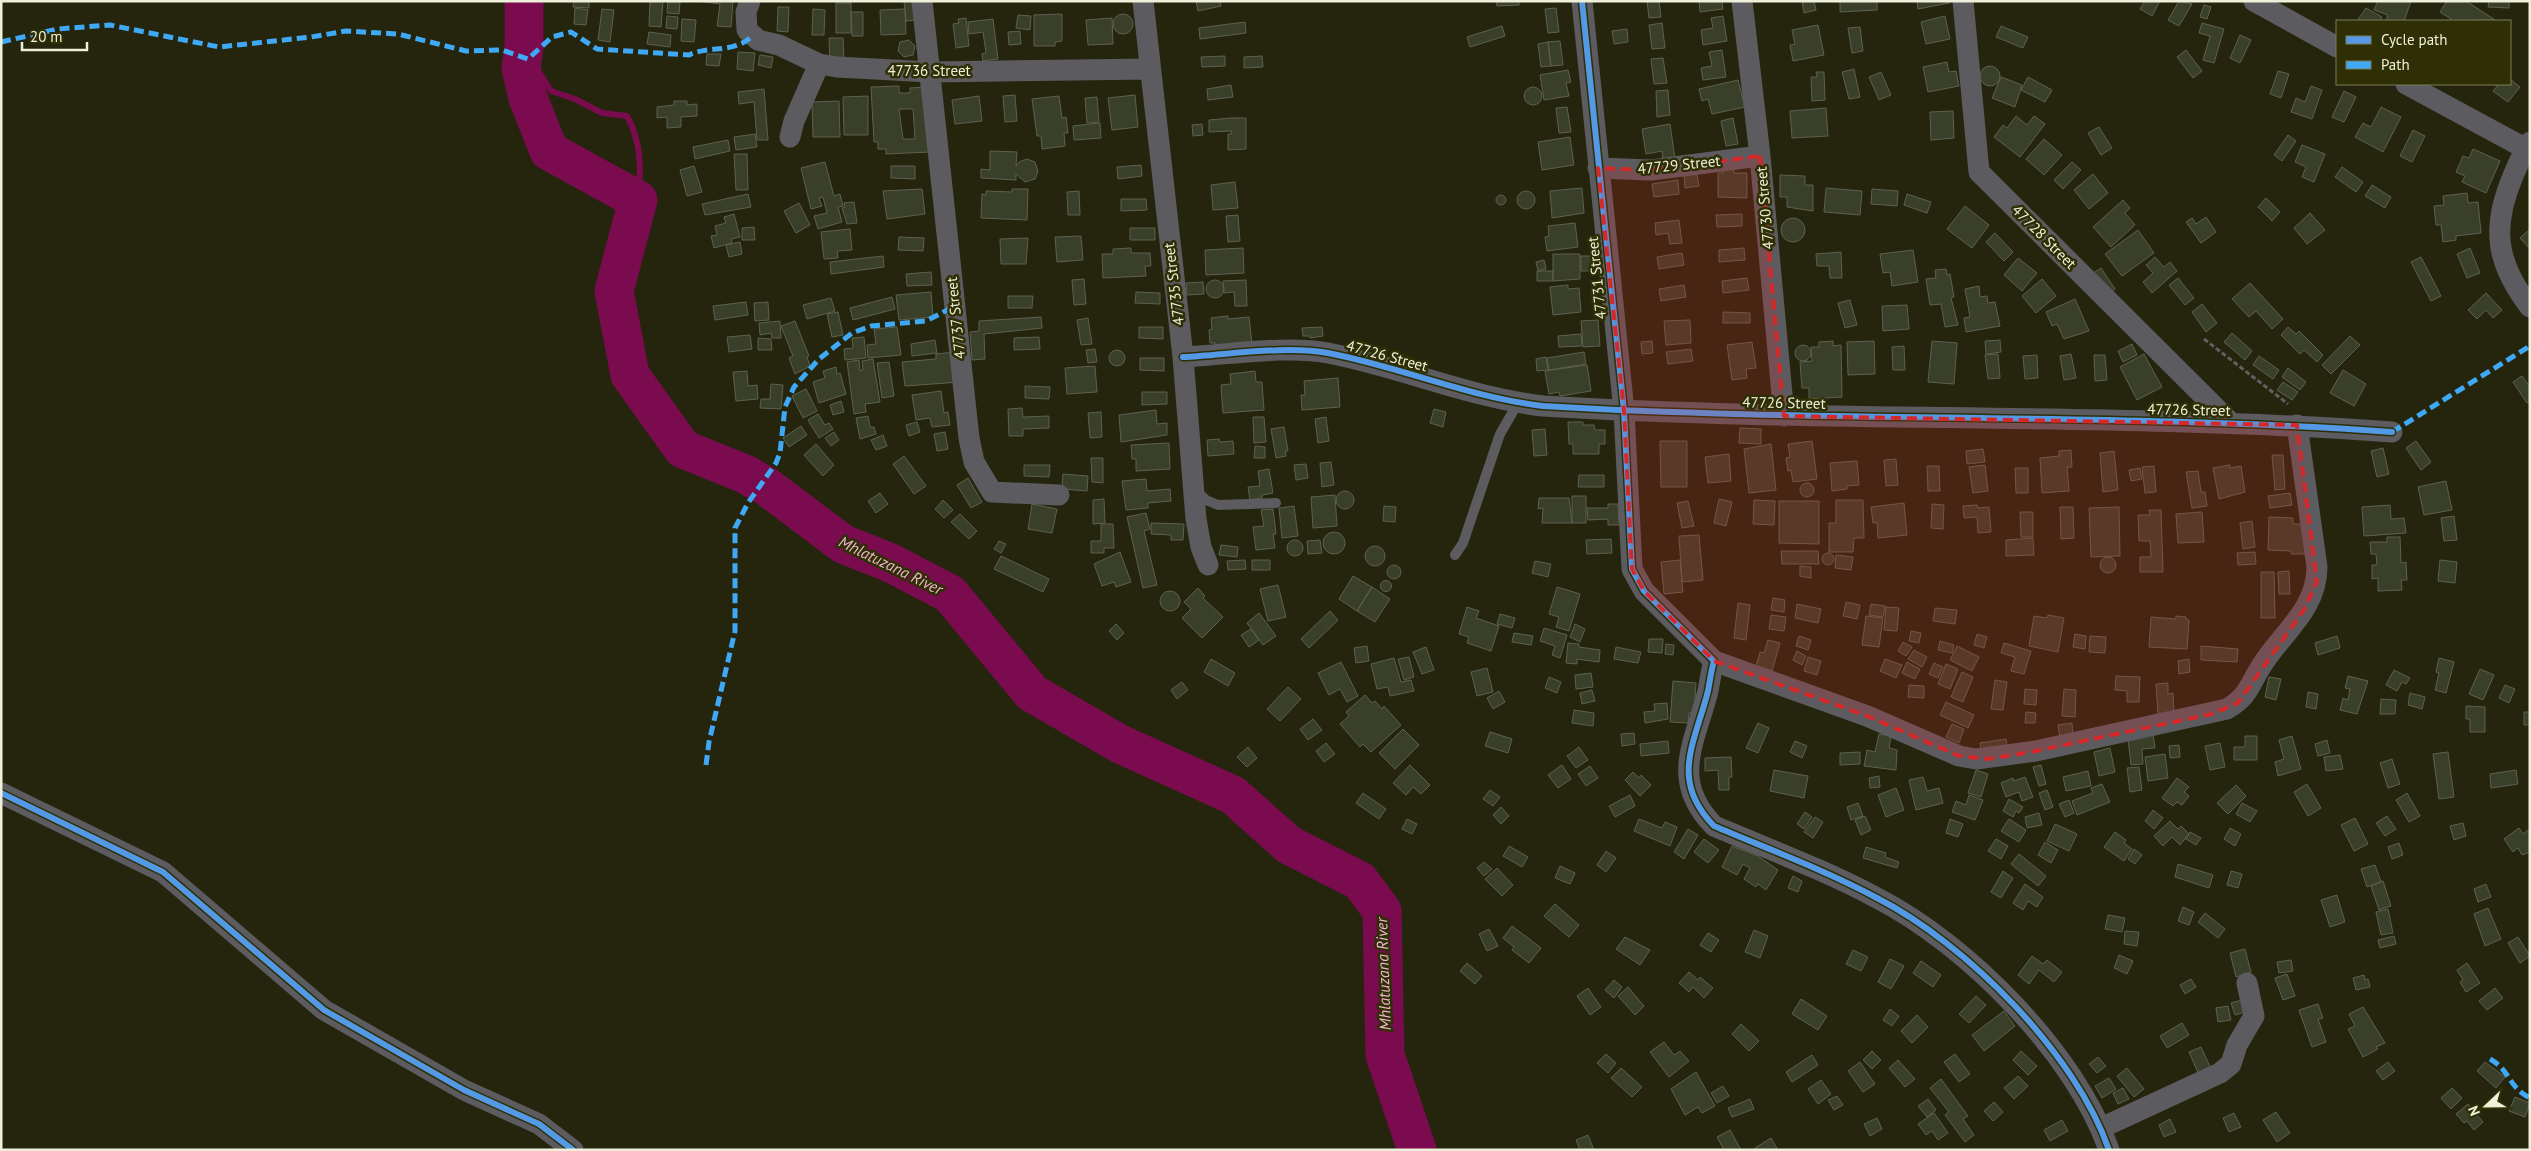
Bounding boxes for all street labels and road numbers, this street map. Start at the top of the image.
street label: 47736 Street [887,61,971,80]
street label: 47729 Street [1637,151,1721,178]
street label: 47730 Street [1751,166,1778,250]
street label: 47728 Street [2008,201,2080,273]
street label: 47731 Street [1583,236,1610,320]
street label: 47735 Street [1159,242,1188,327]
street label: 47737 Street [942,276,969,360]
street label: 47726 Street [1344,336,1430,375]
street label: 47726 Street [1742,392,1826,413]
street label: 47726 Street [2147,399,2231,420]

